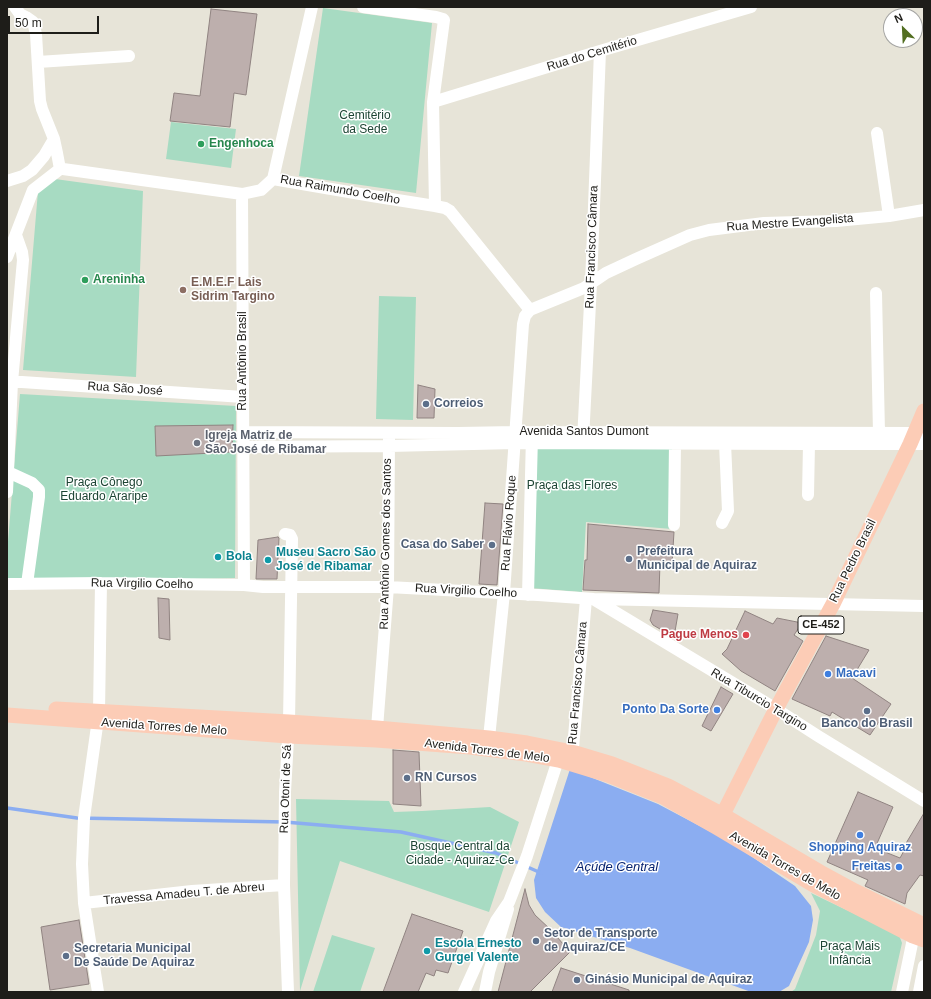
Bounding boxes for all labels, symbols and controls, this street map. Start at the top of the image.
scale bar [10,8,101,34]
north arrow [883,8,923,48]
text: N [892,11,905,25]
text: 50 m [15,16,42,30]
street label: Rua do Cemitério [545,33,639,75]
park label: Cemitério da Sede [339,109,391,137]
place label: Engenhoca [209,137,274,151]
marker: Engenhoca [196,139,206,149]
street label: Rua Raimundo Coelho [279,172,401,208]
street label: Rua Francisco Câmara [583,185,601,309]
street label: Rua Mestre Evangelista [726,211,854,235]
place label: Areninha [93,273,145,287]
marker: Areninha [80,275,90,285]
place label: E.M.E.F Lais Sidrim Targino [191,276,275,304]
marker: E.M.E.F Lais Sidrim Targino [178,285,188,295]
street label: Rua Antônio Brasil [236,311,250,411]
street label: Rua São José [87,379,163,399]
place label: Correios [434,397,483,411]
marker: Correios [421,399,431,409]
street label: Avenida Santos Dumont [519,425,649,439]
place label: Igreja Matriz de São José de Ribamar [205,429,326,457]
marker: Igreja Matriz de São José de Ribamar [192,438,202,448]
street label: Rua Antônio Gomes dos Santos [377,458,395,630]
street label: Rua Flávio Roque [498,475,520,571]
park label: Praça Cônego Eduardo Araripe [60,476,148,504]
park label: Praça das Flores [527,479,617,493]
street label: Rua Pedro Brasil [827,517,879,605]
place label: Casa do Saber [401,538,484,552]
marker: Casa do Saber [487,540,497,550]
place label: Prefeitura Municipal de Aquiraz [637,545,757,573]
place label: Museu Sacro São José de Ribamar [276,546,376,574]
place label: Bola [226,550,252,564]
marker: Bola [213,552,223,562]
marker: Prefeitura Municipal de Aquiraz [624,554,634,564]
marker: Museu Sacro São José de Ribamar [263,555,273,565]
street label: Rua Virgilio Coelho [91,576,193,592]
street label: Rua Virgilio Coelho [414,581,518,601]
road number: CE-452 [798,616,844,634]
street label: Rua Francisco Câmara [565,621,591,745]
place label: Pague Menos [661,628,738,642]
marker: Pague Menos [741,630,751,640]
street label: Rua Tiburcio Targino [708,665,810,735]
place label: Macavi [836,667,876,681]
marker: Macavi [823,669,833,679]
place label: Ponto Da Sorte [622,703,709,717]
marker: Ponto Da Sorte [712,705,722,715]
marker: Banco do Brasil [862,706,872,716]
street label: Avenida Torres de Melo [101,715,227,739]
place label: Banco do Brasil [821,717,913,731]
street label: Avenida Torres de Melo [424,736,550,766]
street label: Rua Otoni de Sá [277,744,295,834]
place label: RN Cursos [415,771,477,785]
marker: RN Cursos [402,773,412,783]
street label: Avenida Torres de Melo [727,828,843,904]
marker: Shopping Aquiraz [855,830,865,840]
park label: Bosque Central da Cidade - Aquiraz-Ce [406,840,514,868]
place label: Shopping Aquiraz [809,841,911,855]
water label: Açúde Central [576,859,658,875]
place label: Freitas [852,860,891,874]
marker: Freitas [894,862,904,872]
street label: Travessa Amadeu T. de Abreu [103,880,265,908]
place label: Setor de Transporte de Aquiraz/CE [544,927,657,955]
marker: Setor de Transporte de Aquiraz/CE [531,936,541,946]
place label: Escola Ernesto Gurgel Valente [435,937,522,965]
park label: Praça Mais Infância [820,940,880,968]
place label: Secretaria Municipal De Saúde De Aquiraz [74,942,195,970]
marker: Escola Ernesto Gurgel Valente [422,946,432,956]
marker: Secretaria Municipal De Saúde De Aquiraz [61,951,71,961]
place label: Ginásio Municipal de Aquiraz [585,973,752,987]
marker: Ginásio Municipal de Aquiraz [572,975,582,985]

